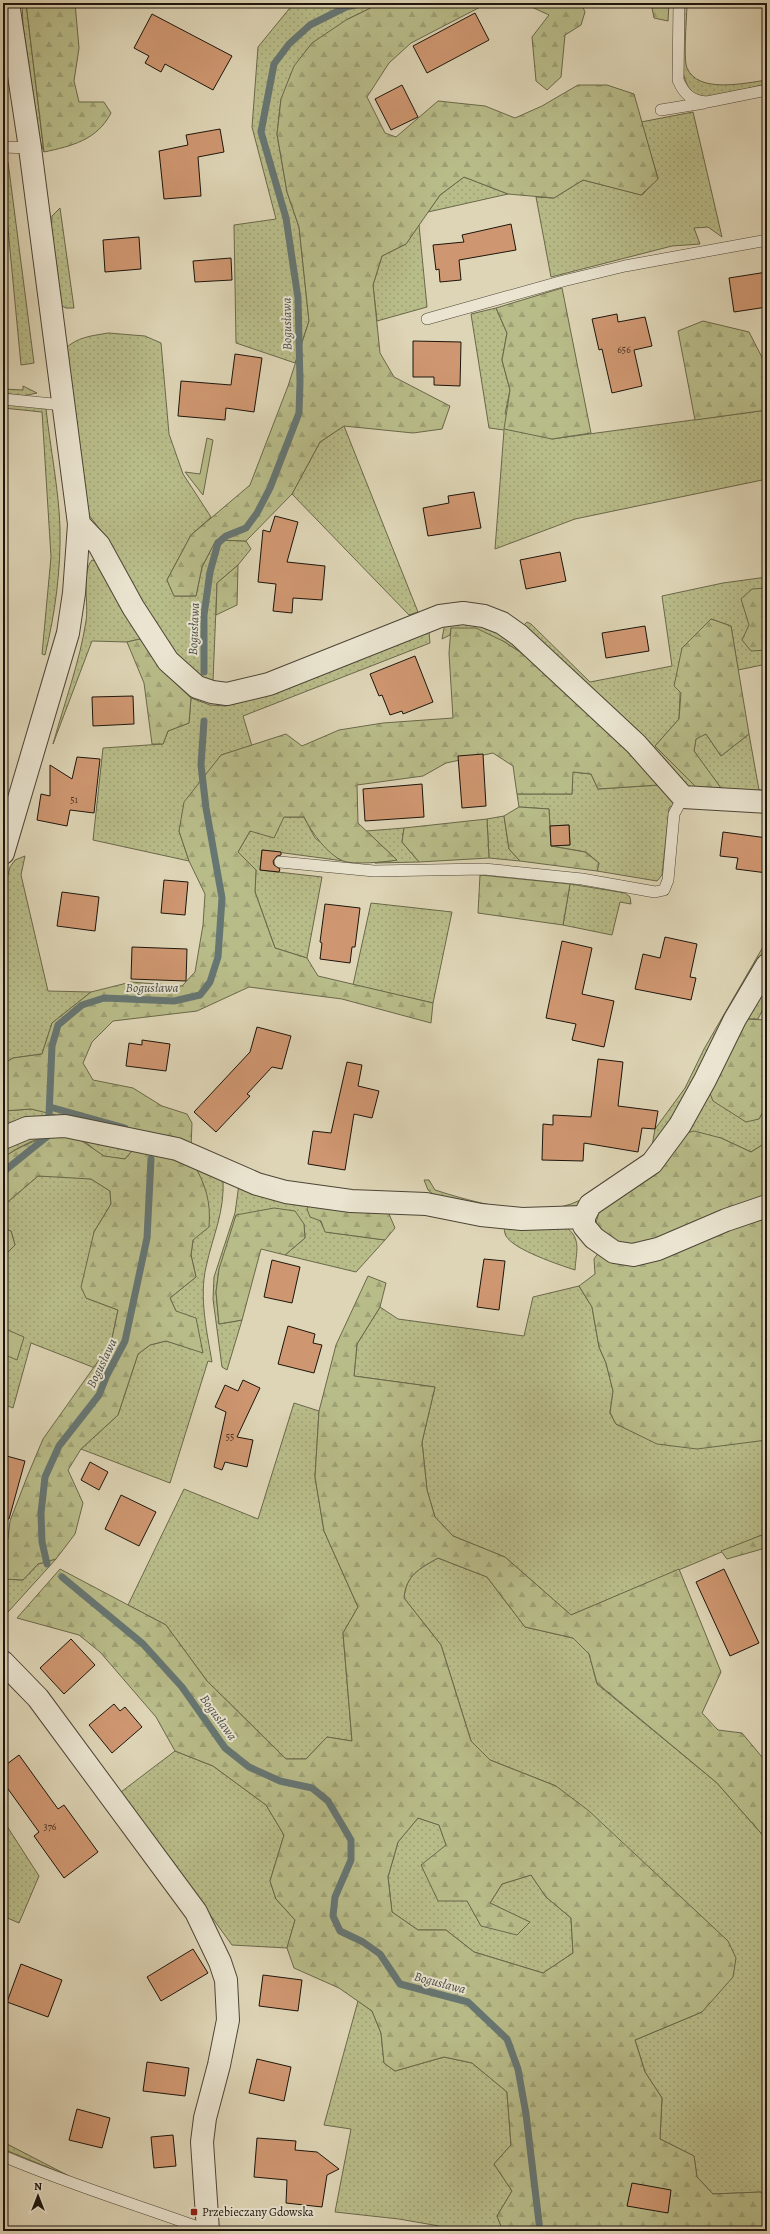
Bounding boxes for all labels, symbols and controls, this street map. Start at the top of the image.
water label: Bogusława [278,297,295,351]
house number: 656 [617,343,631,356]
water label: Bogusława [184,602,203,656]
house number: 51 [70,793,78,806]
water label: Bogusława [126,979,178,996]
water label: Bogusława [82,1336,121,1391]
house number: 55 [226,1430,234,1443]
water label: Bogusława [196,1691,241,1744]
house number: 376 [44,1820,57,1833]
water label: Bogusława [412,1967,468,1998]
north arrow [18,2176,58,2216]
text: N [34,2179,42,2194]
place label: Przebieczany Gdowska [202,2204,314,2220]
marker: Przebieczany Gdowska [189,2207,199,2217]

